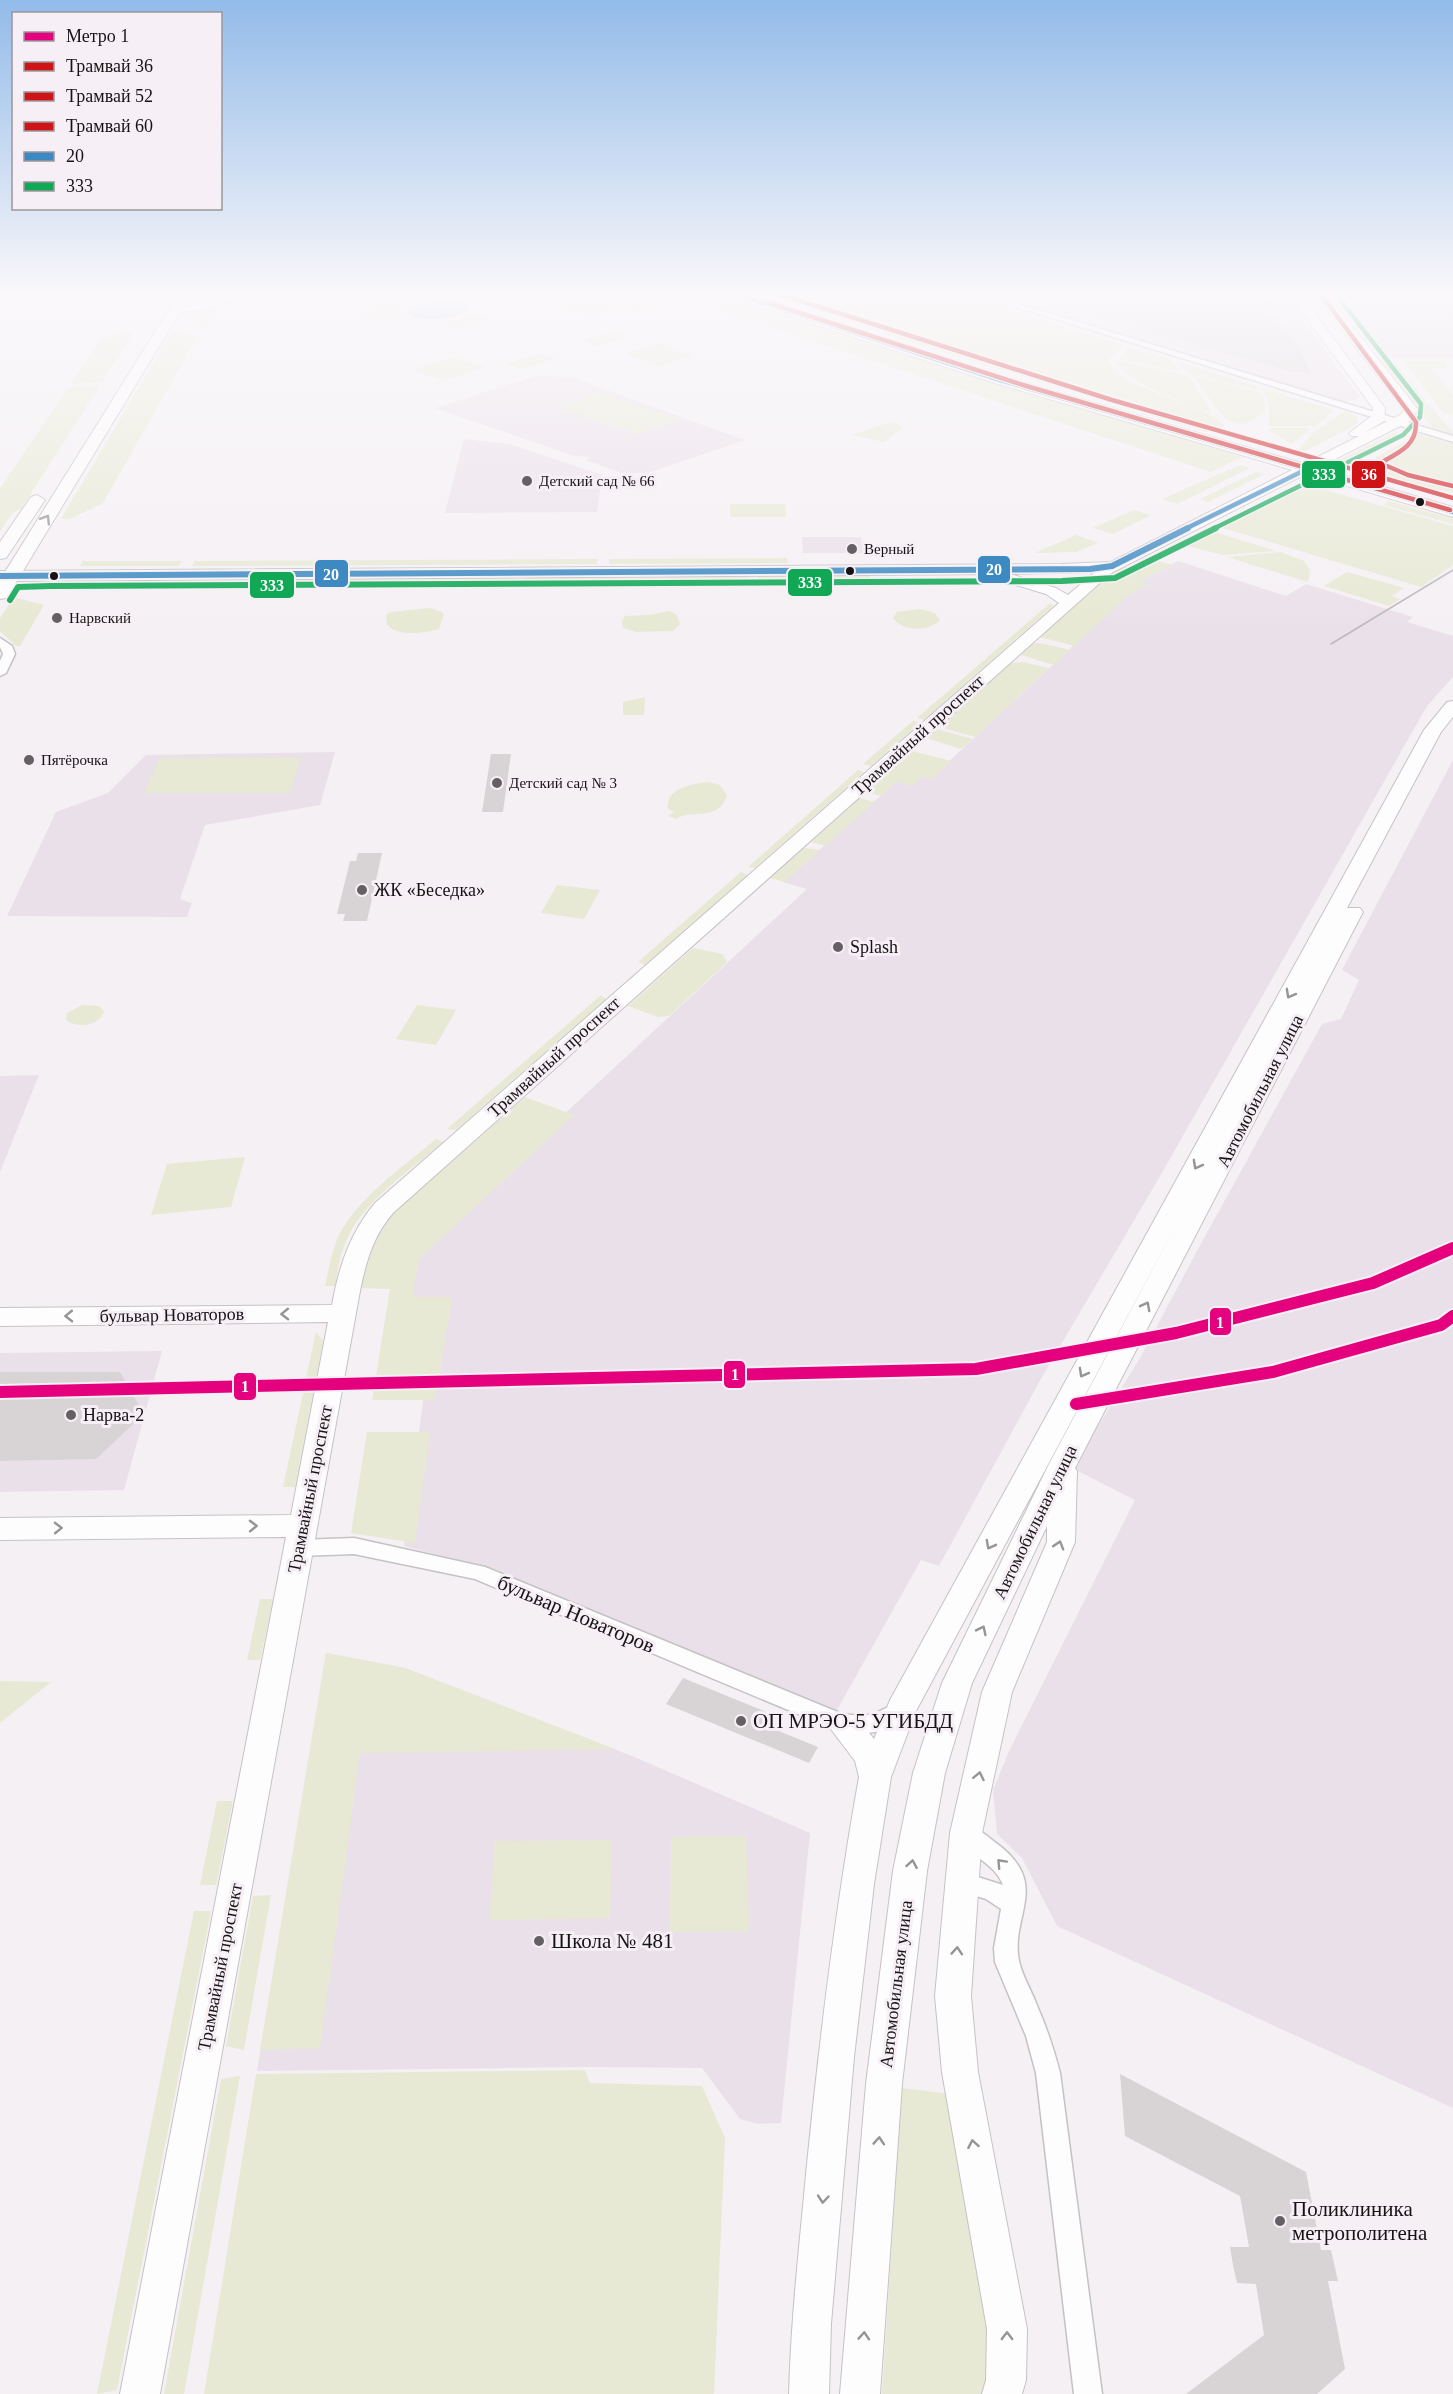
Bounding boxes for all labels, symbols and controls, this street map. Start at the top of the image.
legend [12,12,222,210]
text: Метро 1 [66,26,129,46]
text: Трамвай 36 [66,56,153,76]
text: Трамвай 52 [66,86,153,106]
text: Трамвай 60 [66,116,153,136]
text: 20 [66,146,84,166]
text: 333 [66,176,93,196]
line badge: 333 [1301,460,1346,489]
line badge: 36 [1351,460,1386,489]
text: 333 [1312,466,1336,483]
text: 36 [1361,466,1377,483]
place label: Детский сад № 66 [539,473,655,489]
marker: Детский сад № 66 [520,474,534,488]
unlabelled marker [1414,496,1426,508]
one-way arrow [38,515,50,525]
place label: Верный [864,541,914,557]
marker: Верный [845,542,859,556]
line badge: 20 [977,555,1011,584]
line badge: 20 [314,559,349,588]
text: 20 [986,561,1002,578]
unlabelled marker [844,565,856,577]
text: 20 [323,566,339,583]
line badge: 333 [787,568,833,597]
unlabelled marker [48,570,60,582]
line badge: 333 [249,571,295,599]
text: 333 [798,574,822,591]
text: 333 [260,577,284,594]
place label: Нарвский [69,610,131,626]
marker: Нарвский [50,611,64,625]
street label: Трамвайный проспект [848,670,988,799]
place label: Пятёрочка [41,752,108,768]
marker: Пятёрочка [22,753,36,767]
place label: Детский сад № 3 [509,775,617,791]
marker: Детский сад № 3 [490,776,504,790]
place label: ЖК «Беседка» [374,880,485,900]
marker: ЖК «Беседка» [355,883,369,897]
place label: Splash [850,937,898,957]
marker: Splash [831,940,845,954]
one-way arrow [1286,988,1297,998]
street label: Трамвайный проспект [484,992,624,1121]
street label: Автомобильная улица [1213,1011,1307,1171]
one-way arrow [1193,1159,1204,1169]
one-way arrow [1139,1302,1150,1312]
street label: бульвар Новаторов [100,1304,244,1326]
line badge: 1 [1209,1307,1232,1336]
one-way arrow [280,1308,289,1320]
one-way arrow [64,1310,73,1322]
text: 1 [1216,1314,1224,1331]
line badge: 1 [723,1360,746,1389]
text: 1 [731,1366,739,1383]
one-way arrow [1079,1367,1090,1377]
line badge: 1 [233,1372,257,1401]
text: 1 [241,1378,249,1395]
street label: Трамвайный проспект [284,1403,336,1575]
place label: Нарва-2 [83,1405,144,1425]
marker: Нарва-2 [64,1408,78,1422]
street label: Автомобильная улица [989,1442,1081,1602]
one-way arrow [249,1520,258,1533]
one-way arrow [54,1522,63,1535]
one-way arrow [986,1538,997,1549]
one-way arrow [1052,1540,1064,1551]
street label: бульвар Новаторов [494,1570,658,1658]
one-way arrow [975,1625,987,1636]
place label: ОП МРЭО-5 УГИБДД [753,1709,953,1733]
marker: ОП МРЭО-5 УГИБДД [734,1714,748,1728]
one-way arrow [971,1771,984,1781]
one-way arrow [997,1859,1008,1869]
one-way arrow [905,1860,917,1869]
street label: Трамвайный проспект [194,1881,246,2053]
street label: Автомобильная улица [876,1899,916,2069]
place label: Школа № 481 [551,1929,673,1953]
marker: Школа № 481 [532,1934,546,1948]
one-way arrow [950,1946,963,1955]
one-way arrow [872,2137,885,2146]
one-way arrow [967,2140,980,2150]
one-way arrow [817,2194,830,2203]
place label: Поликлиника метрополитена [1292,2197,1428,2245]
marker: Поликлиника метрополитена [1273,2214,1287,2228]
one-way arrow [857,2331,870,2340]
one-way arrow [1001,2332,1013,2341]

